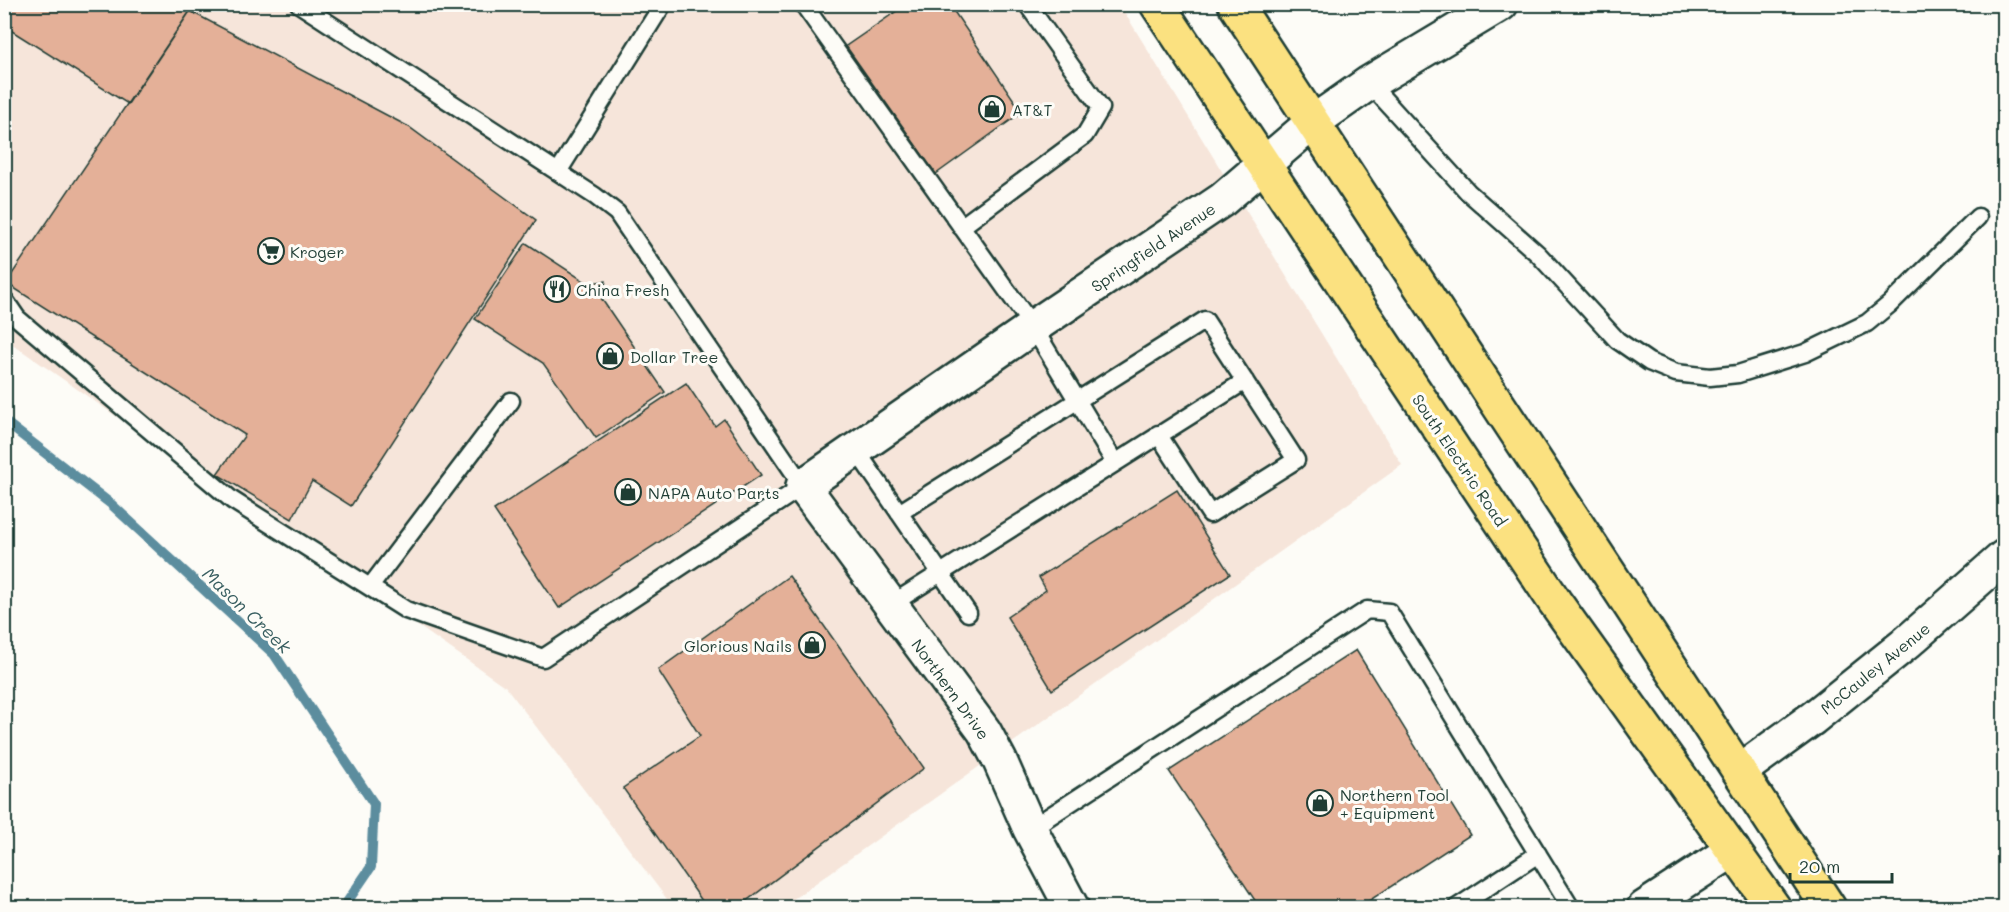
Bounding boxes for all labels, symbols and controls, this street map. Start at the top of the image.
shop icon: AT&T [977,94,1007,124]
place label: AT&T [1012,99,1053,120]
street label: Springfield Avenue [1087,198,1219,296]
supermarket icon: Kroger [256,236,286,266]
place label: Kroger [290,241,344,262]
restaurant icon: China Fresh [542,274,572,304]
place label: China Fresh [576,279,669,300]
shop icon: Dollar Tree [595,341,625,371]
place label: Dollar Tree [630,346,718,367]
street label: South Electric Road [1408,390,1512,530]
shop icon: NAPA Auto Parts [613,477,643,507]
place label: NAPA Auto Parts [648,482,780,503]
water label: Mason Creek [197,562,297,659]
street label: McCauley Avenue [1816,617,1934,719]
shop icon: Glorious Nails [797,630,827,660]
street label: Northern Drive [907,634,995,744]
place label: Glorious Nails [684,635,792,656]
place label: Northern Tool + Equipment [1340,784,1449,823]
shop icon: Northern Tool + Equipment [1305,788,1335,818]
scale bar [1790,846,1892,884]
text: 20 m [1799,854,1840,878]

